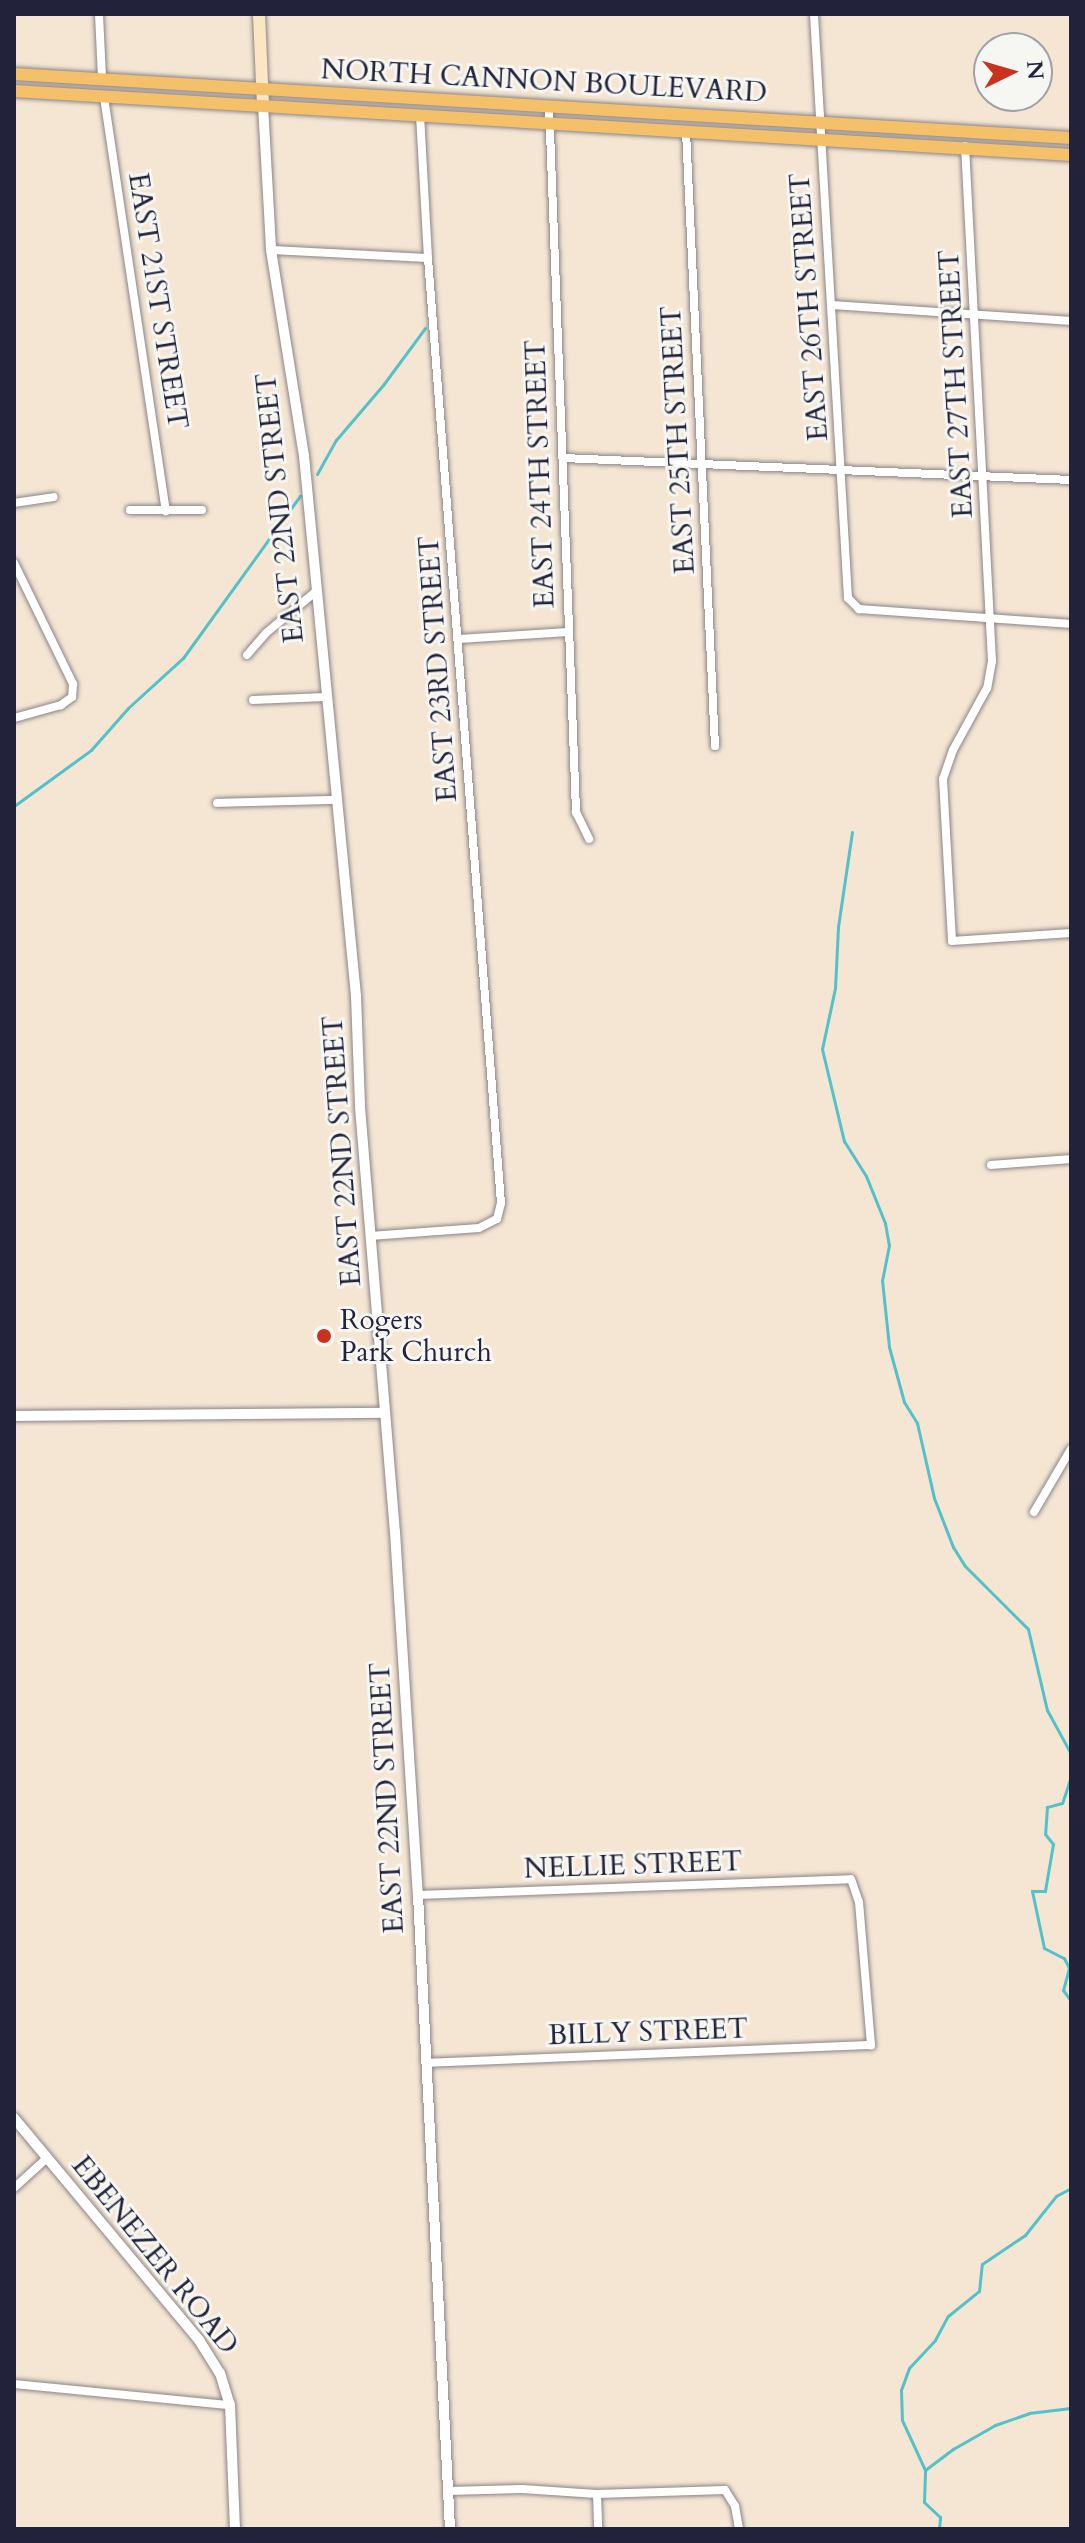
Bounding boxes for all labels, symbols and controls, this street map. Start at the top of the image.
north arrow [973,32,1053,112]
street label: NORTH CANNON BOULEVARD [320,53,768,109]
text: N [1019,59,1051,81]
street label: EAST 21ST STREET [121,170,195,432]
street label: EAST 26TH STREET [783,172,835,442]
street label: EAST 27TH STREET [932,249,980,519]
street label: EAST 25TH STREET [654,305,702,575]
street label: EAST 24TH STREET [519,339,561,609]
street label: EAST 22ND STREET [249,371,311,645]
street label: EAST 23RD STREET [412,535,464,803]
street label: EAST 22ND STREET [316,1015,368,1287]
place label: Rogers Park Church [340,1303,492,1369]
marker: Rogers Park Church [315,1327,333,1345]
street label: EAST 22ND STREET [363,1662,411,1934]
street label: NELLIE STREET [523,1844,743,1886]
street label: BILLY STREET [548,2012,748,2052]
street label: EBENEZER ROAD [65,2149,245,2361]

